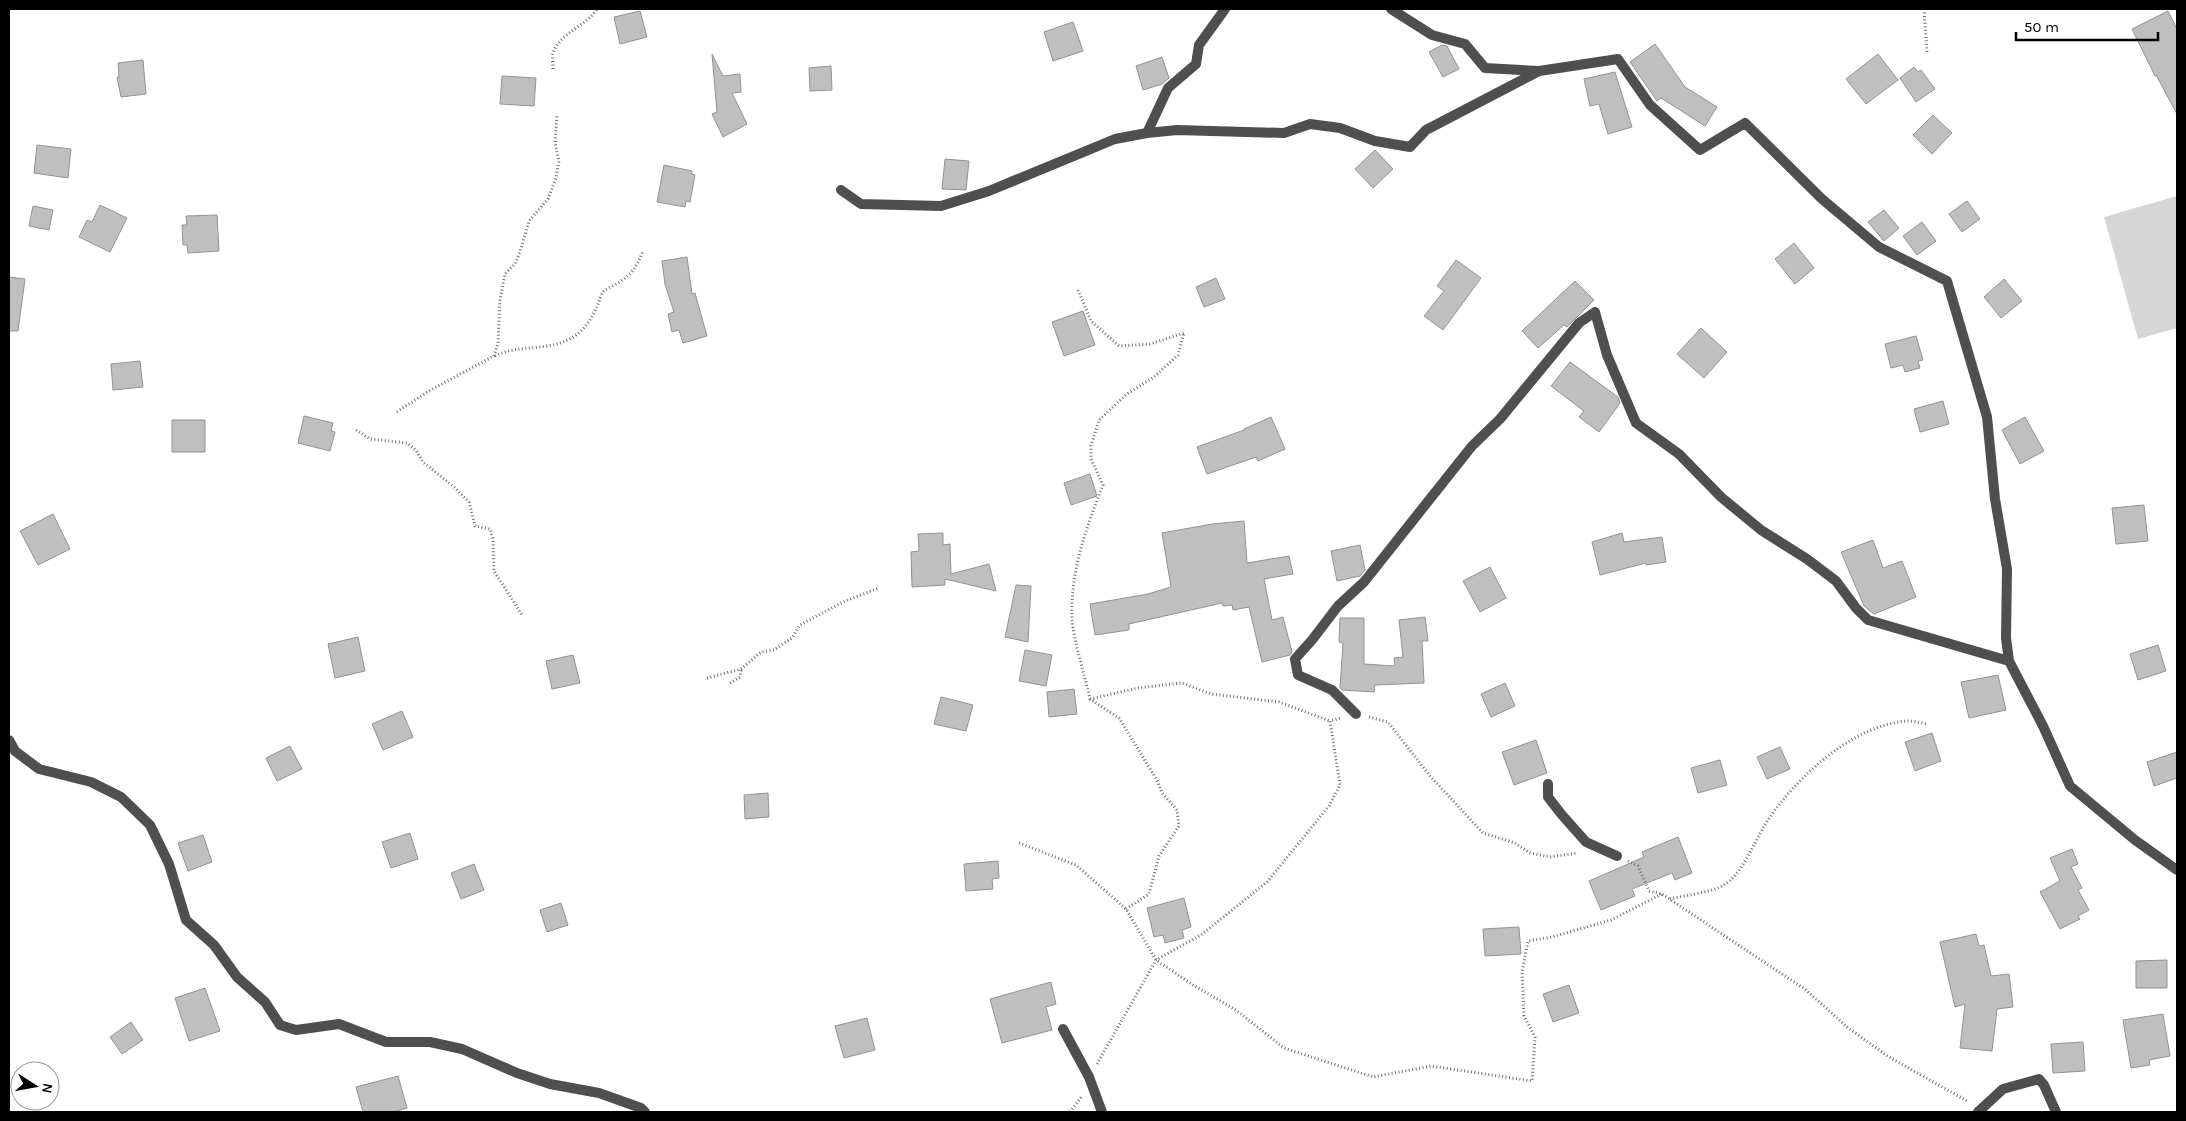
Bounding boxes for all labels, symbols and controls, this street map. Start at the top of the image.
scale bar [2016,10,2158,42]
text: 50 m [2024,18,2059,36]
north arrow [10,1061,60,1111]
text: N [38,1082,57,1095]

